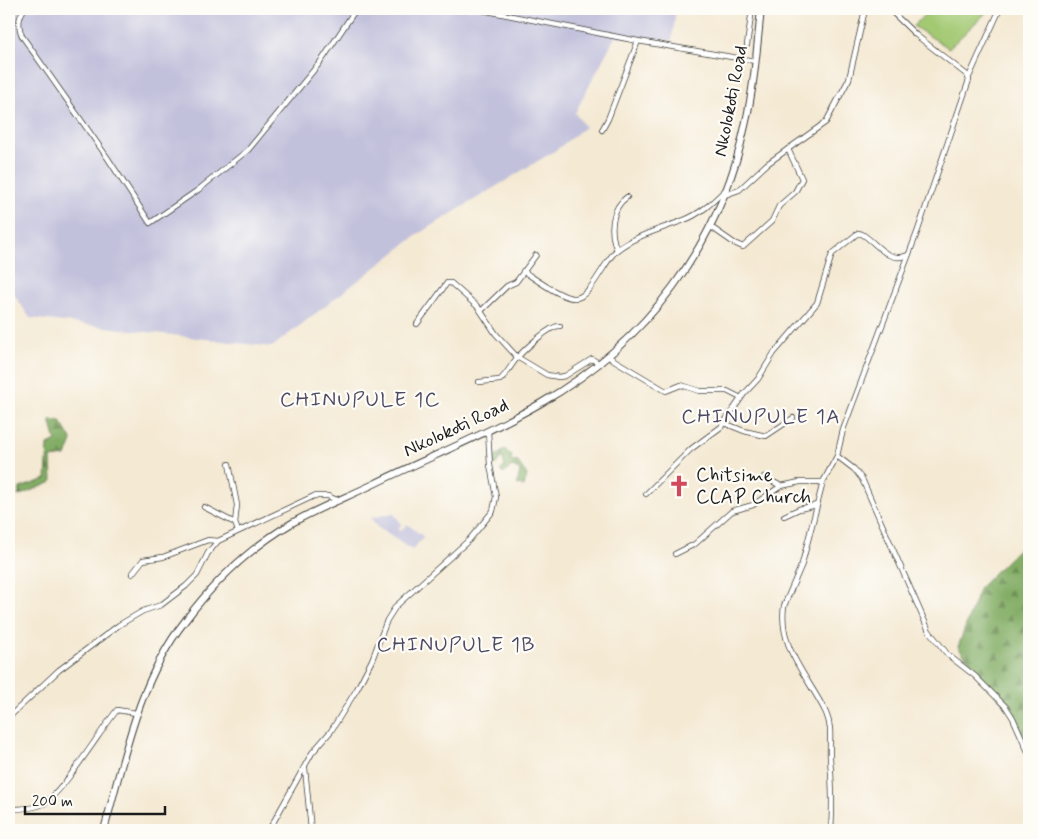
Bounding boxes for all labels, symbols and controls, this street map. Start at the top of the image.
street label: Nkolokoti Road [708,43,754,159]
district label: CHINUPULE 1C [280,386,440,414]
street label: Nkolokoti Road [399,393,513,463]
district label: CHINUPULE 1A [681,403,841,431]
place label: Chitsime CCAP Church [696,463,811,510]
church icon: Chitsime CCAP Church [666,473,692,499]
district label: CHINUPULE 1B [376,631,536,659]
scale bar [25,784,165,816]
text: 200 m [32,792,73,812]

